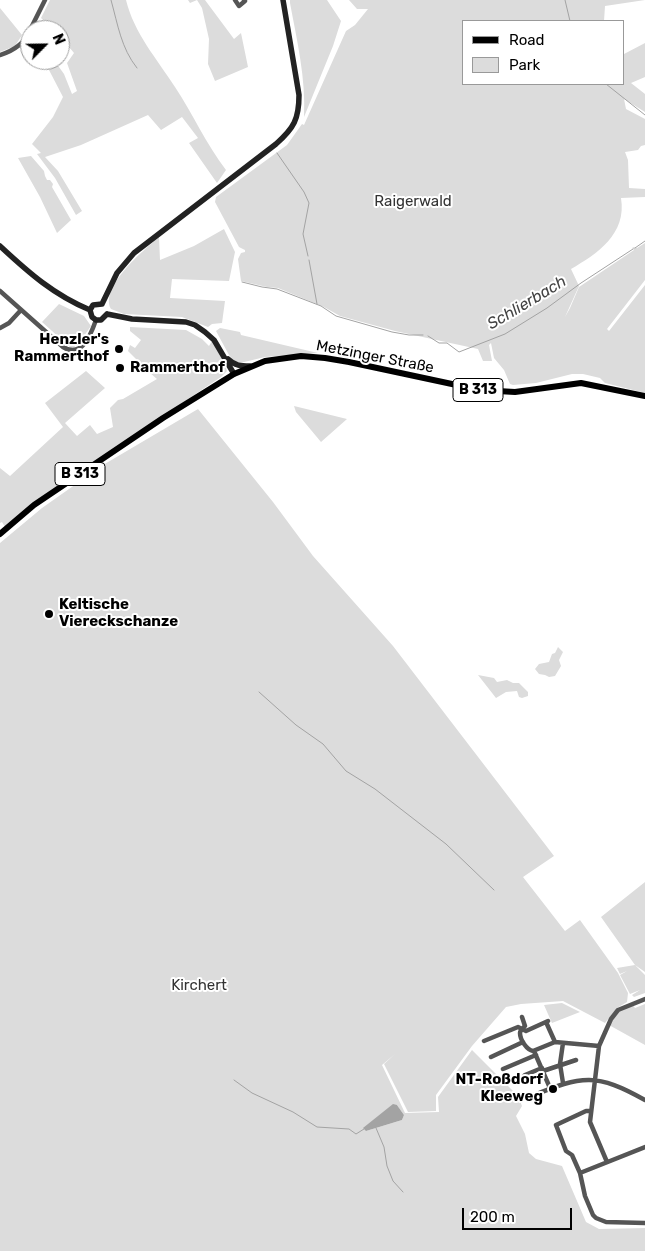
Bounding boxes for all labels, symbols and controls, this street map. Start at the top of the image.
north arrow [20,20,70,70]
legend [462,20,625,85]
text: N [49,31,68,47]
text: Road [509,31,545,49]
text: Park [509,56,540,74]
park label: Raigerwald [374,193,452,211]
water label: Schlierbach [484,272,570,334]
place label: Henzler's Rammerthof [14,331,109,366]
street label: Metzinger Straße [315,337,435,377]
marker: Henzler's Rammerthof [113,343,125,355]
place label: Rammerthof [130,359,225,377]
marker: Rammerthof [114,362,126,374]
road number: B 313 [453,378,503,402]
road number: B 313 [55,462,105,486]
place label: Keltische Viereckschanze [59,596,178,631]
marker: Keltische Viereckschanze [43,608,55,620]
park label: Kirchert [171,977,227,995]
place label: NT-Roßdorf Kleeweg [455,1071,543,1106]
marker: NT-Roßdorf Kleeweg [547,1083,559,1095]
scale bar [465,1198,575,1230]
text: 200 m [470,1208,515,1226]

